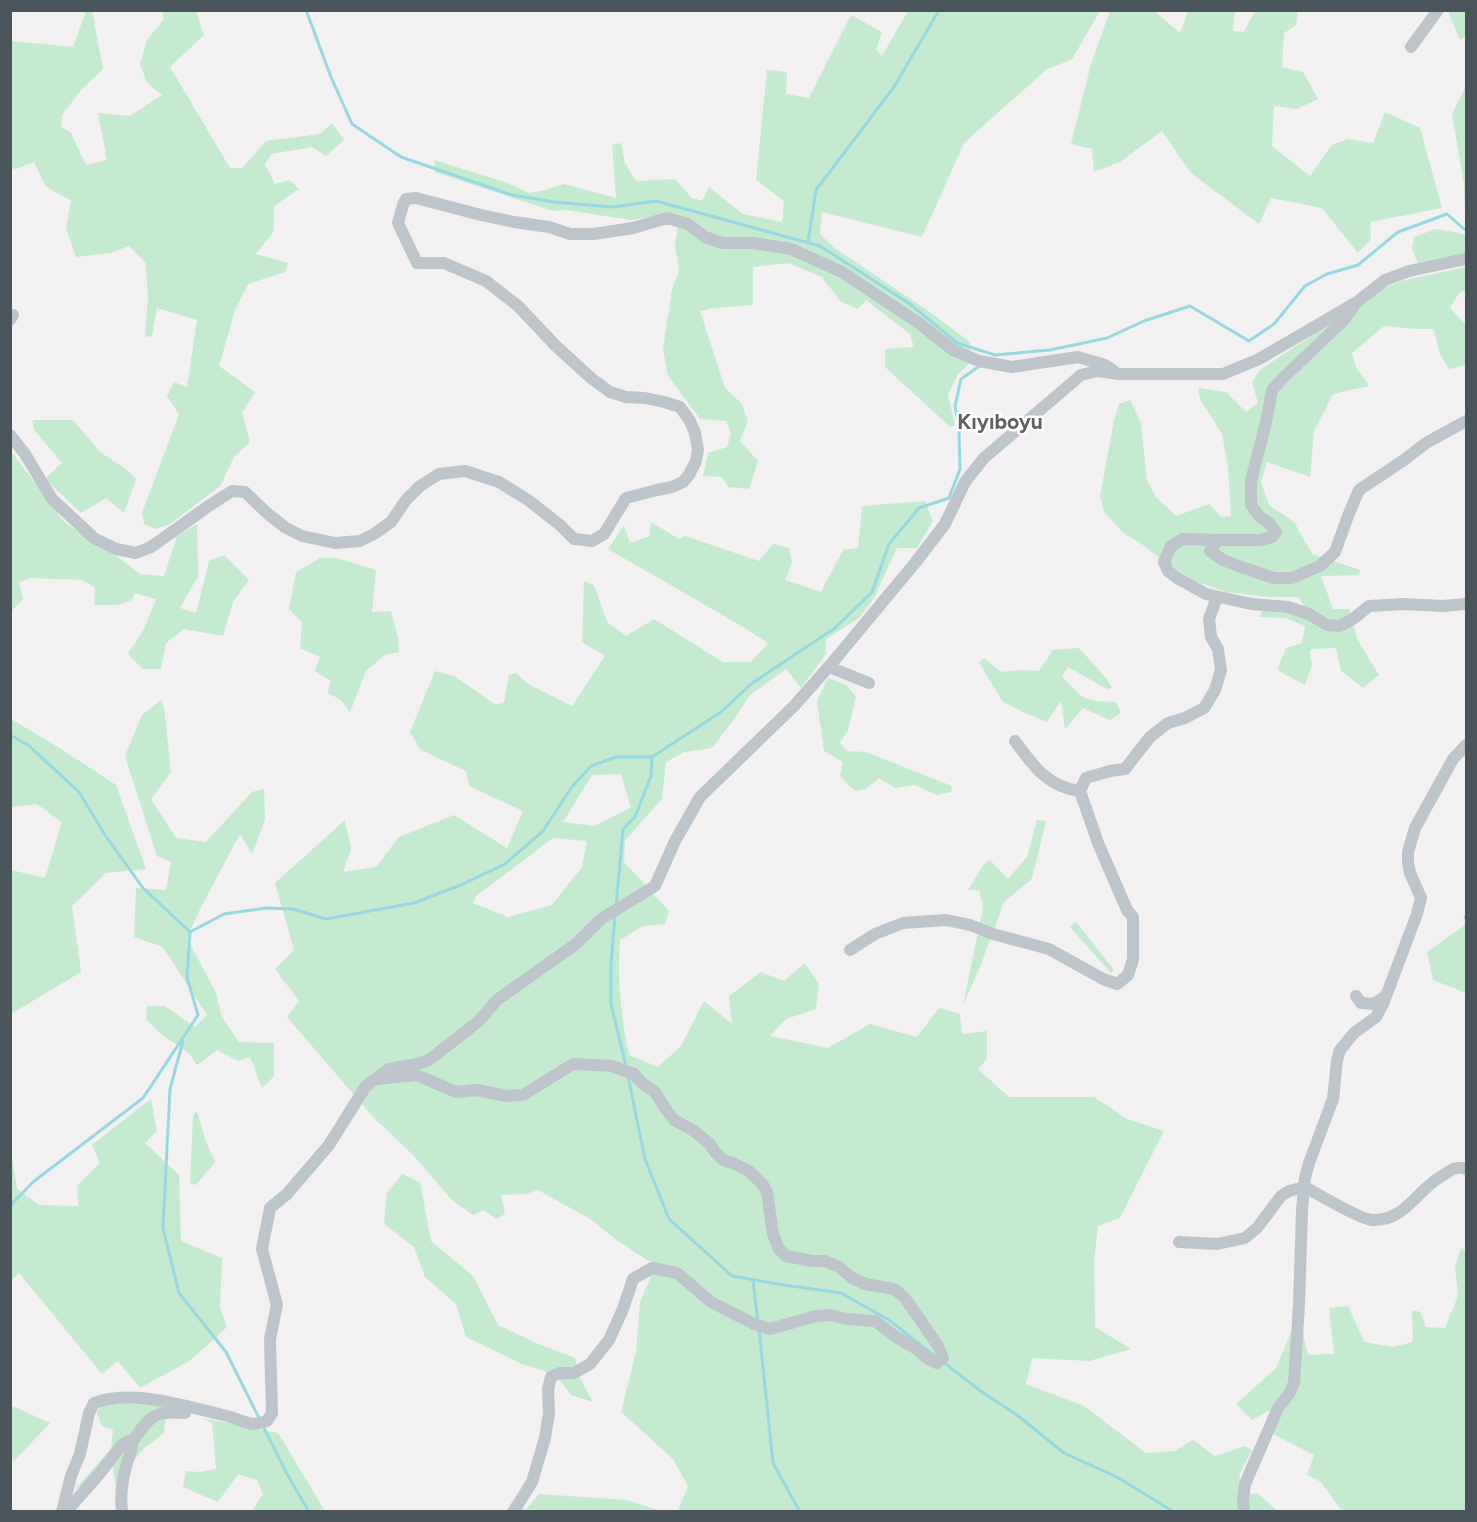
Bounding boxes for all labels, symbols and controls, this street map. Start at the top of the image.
district label: Kıyıboyu [957,409,1043,434]

